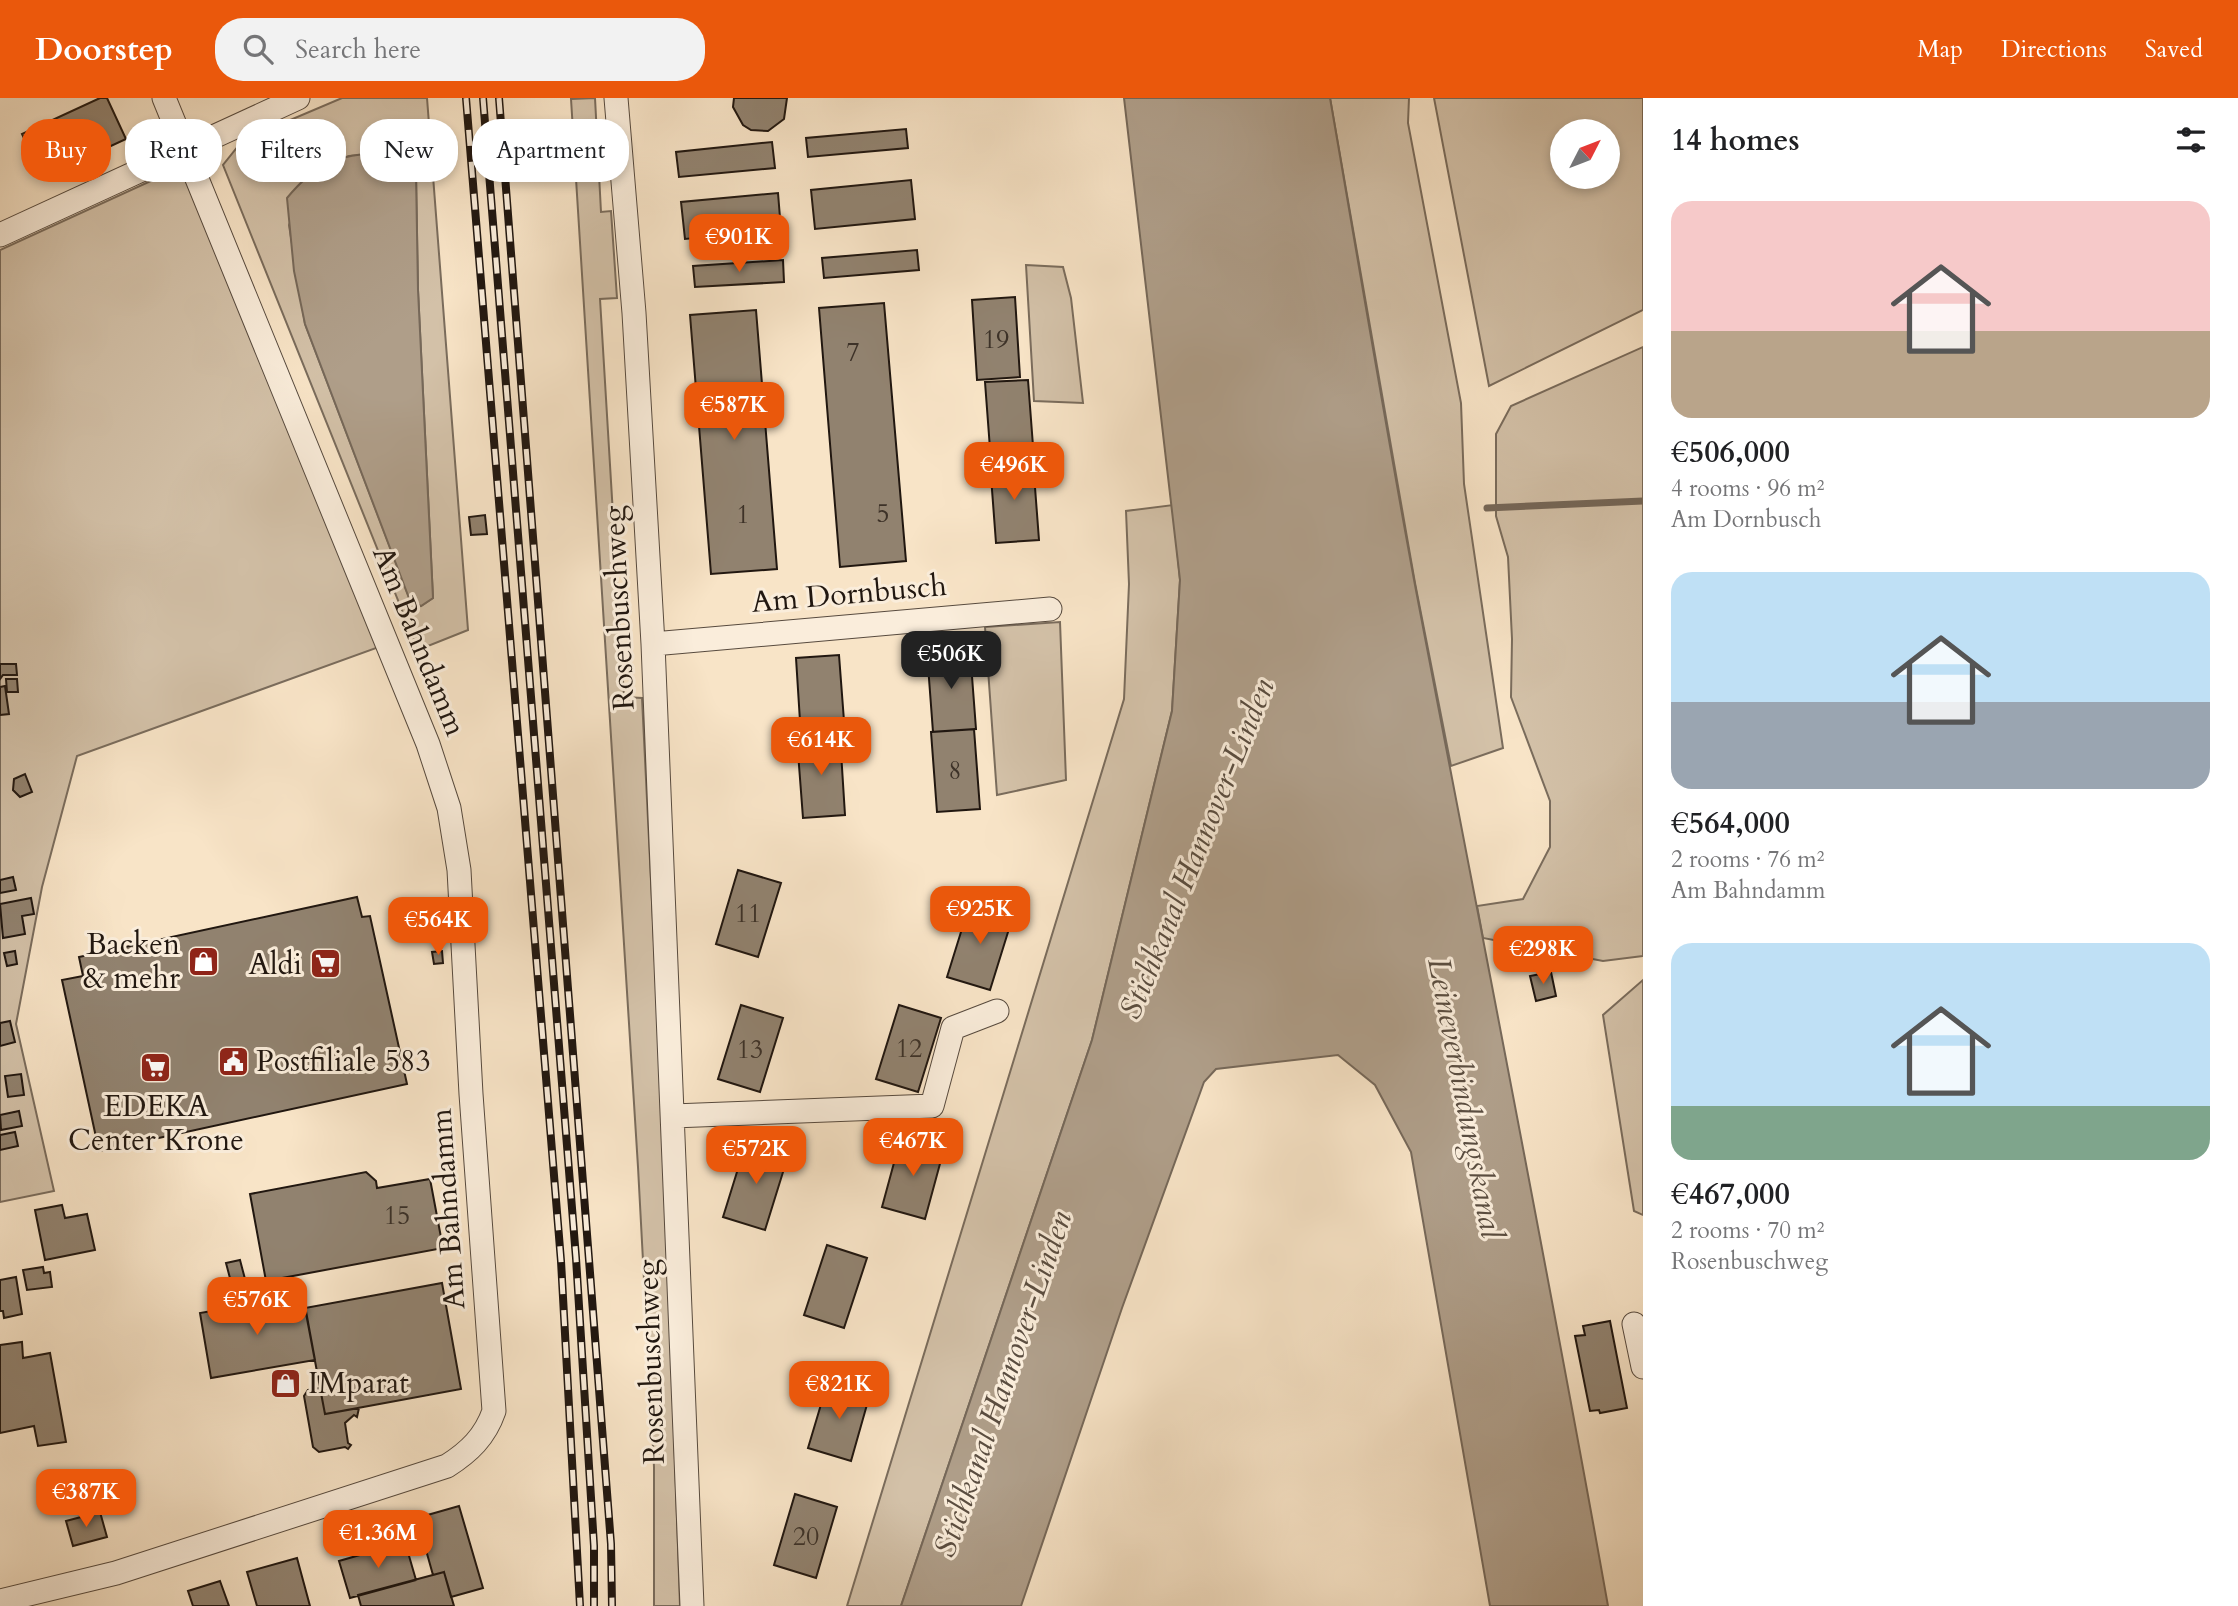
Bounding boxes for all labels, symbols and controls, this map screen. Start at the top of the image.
search box [215,18,705,81]
text: Doorstep [35,27,173,72]
icon: search [239,30,277,68]
text: Search here [295,32,421,67]
text: Map [1917,33,1963,66]
text: Directions [2001,33,2107,66]
text: Saved [2145,33,2203,66]
chip: Buy [21,119,111,182]
chip: Rent [125,119,222,182]
chip: Filters [236,119,346,182]
chip: New [360,119,458,182]
chip: Apartment [472,119,629,182]
north arrow [1550,119,1620,189]
map controls [1550,119,1620,189]
text: 14 homes [1671,120,1800,161]
icon: filters [2172,121,2210,159]
pin: €901K [690,214,788,274]
text: €901K [705,221,773,252]
icon: home [1878,246,2004,372]
house number: 19 [983,322,1009,357]
house number: 7 [846,335,860,370]
pin: €587K [685,382,783,442]
text: €587K [700,389,768,420]
text: €506,000 [1671,432,1790,473]
pin: €496K [965,442,1063,502]
text: €496K [980,449,1048,480]
text: 4 rooms · 96 m² [1671,473,1824,504]
house number: 5 [876,496,890,531]
house number: 1 [736,497,750,532]
street label: Rosenbuschweg [593,504,645,711]
text: Am Dornbusch [1671,504,1821,535]
street label: Am Bahndamm [362,540,476,743]
street label: Am Dornbusch [750,565,949,623]
icon: home [1878,617,2004,743]
pin: €506K [902,632,1000,691]
text: €506K [917,638,985,669]
water label: Stichkanal Hannover-Linden [1109,672,1286,1026]
pin: €614K [772,718,870,777]
text: €614K [787,724,855,755]
house number: 8 [948,753,962,788]
text: €564,000 [1671,803,1790,844]
text: 2 rooms · 76 m² [1671,844,1824,875]
text: Am Bahndamm [1671,875,1825,906]
pin: €925K [931,886,1029,946]
text: €925K [946,893,1014,924]
house number: 11 [735,896,761,931]
pin: €564K [389,898,487,957]
text: €564K [404,904,472,935]
place label: Backen & mehr [83,924,180,999]
pin: €298K [1494,926,1592,986]
text: €298K [1509,933,1577,964]
shop icon: Backen & mehr [186,944,220,978]
place label: Aldi [249,944,302,985]
supermarket icon: Aldi [308,947,342,981]
water label: Leineverbindungskanal [1416,954,1514,1244]
icon: home [1878,988,2004,1114]
house number: 12 [896,1031,922,1066]
house number: 13 [737,1032,763,1067]
place label: Postfiliale 583 [256,1041,431,1082]
public building icon: Postfiliale 583 [216,1044,250,1078]
supermarket icon: EDEKA Center Krone [139,1051,173,1085]
place label: EDEKA Center Krone [68,1086,244,1161]
street label: Am Bahndamm [420,1107,475,1311]
pin: €467K [864,1118,962,1178]
text: €467K [879,1125,947,1156]
pin: €572K [707,1126,805,1186]
text: €572K [722,1133,790,1164]
text: €467,000 [1671,1174,1790,1215]
house number: 15 [384,1198,410,1233]
water label: Stichkanal Hannover-Linden [923,1205,1083,1563]
text: 2 rooms · 70 m² [1671,1215,1824,1246]
text: Rosenbuschweg [1671,1246,1828,1277]
street label: Rosenbuschweg [627,1259,675,1465]
pin: €576K [208,1278,306,1337]
text: €576K [223,1284,291,1315]
pin: €821K [790,1362,888,1421]
place label: IMparat [308,1363,409,1404]
shop icon: IMparat [268,1366,302,1400]
text: €821K [805,1368,873,1399]
pin: €387K [37,1470,135,1529]
text: €387K [52,1476,120,1507]
pin: €1.36M [321,1510,435,1570]
text: €1.36M [339,1517,417,1548]
house number: 20 [793,1519,819,1554]

